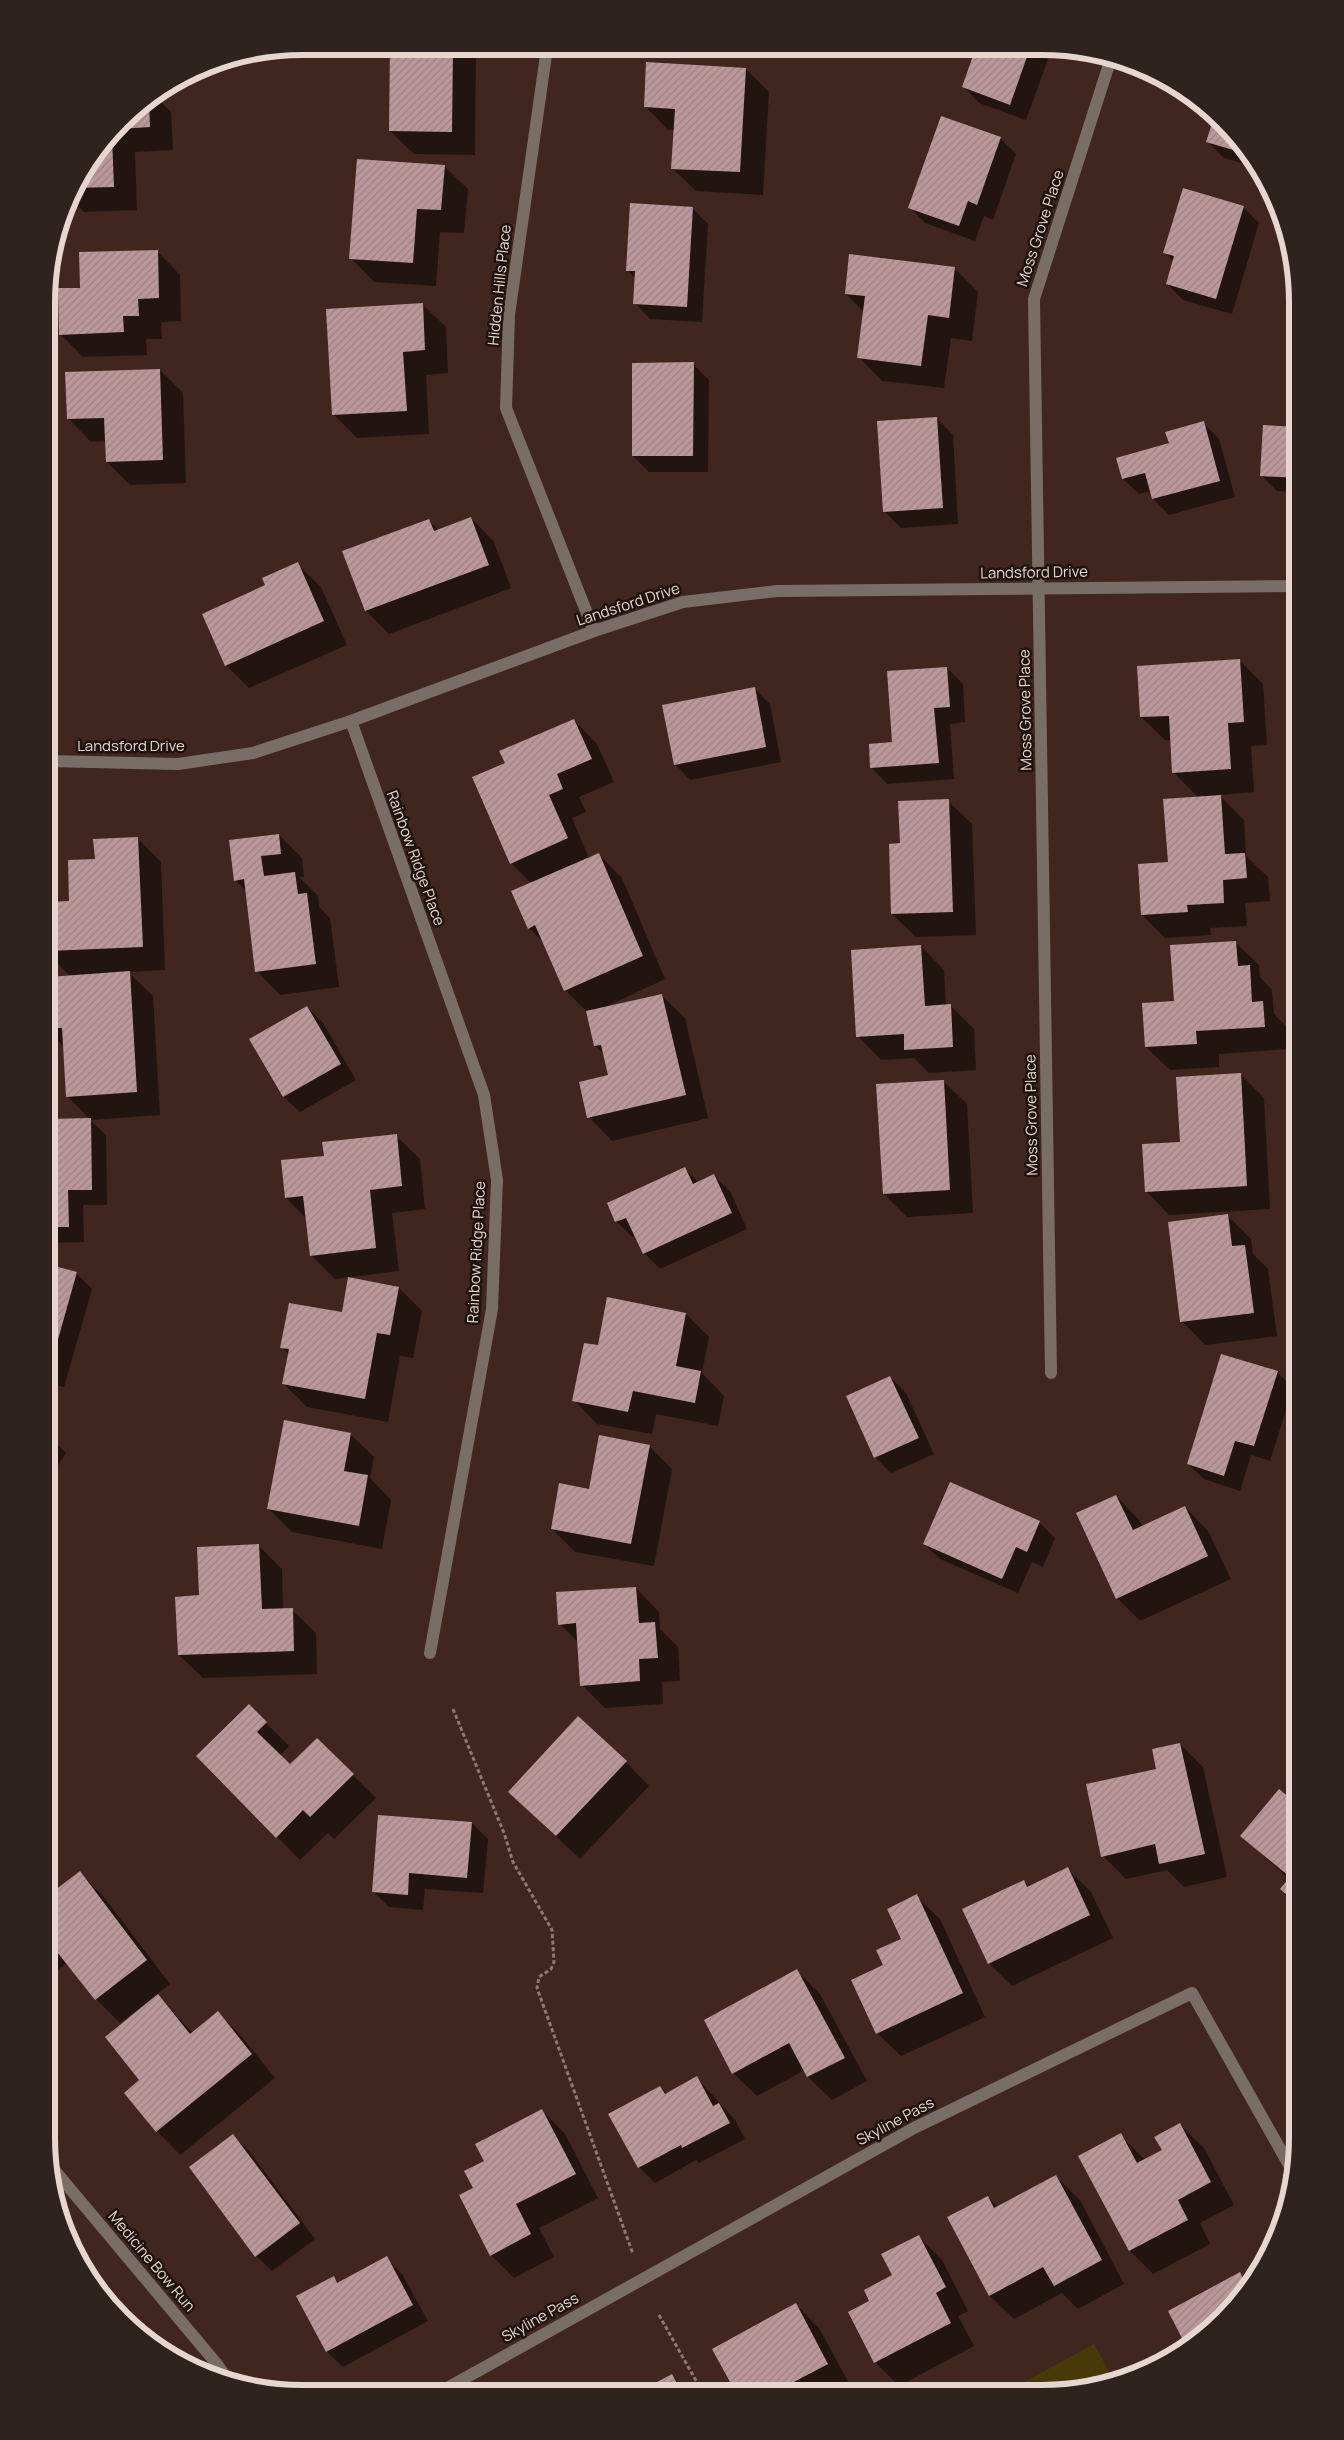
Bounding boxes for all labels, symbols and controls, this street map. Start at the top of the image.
street label: Moss Grove Place [1011,167,1069,289]
street label: Hidden Hills Place [482,223,516,346]
street label: Landsford Drive [980,561,1088,583]
street label: Landsford Drive [574,577,683,631]
street label: Moss Grove Place [1013,649,1037,771]
street label: Landsford Drive [77,735,185,756]
street label: Rainbow Ridge Place [382,787,450,929]
street label: Moss Grove Place [1019,1054,1043,1176]
street label: Rainbow Ridge Place [462,1180,490,1324]
street label: Skyline Pass [853,2092,938,2150]
street label: Medicine Bow Run [104,2206,200,2316]
street label: Skyline Pass [498,2287,582,2347]

